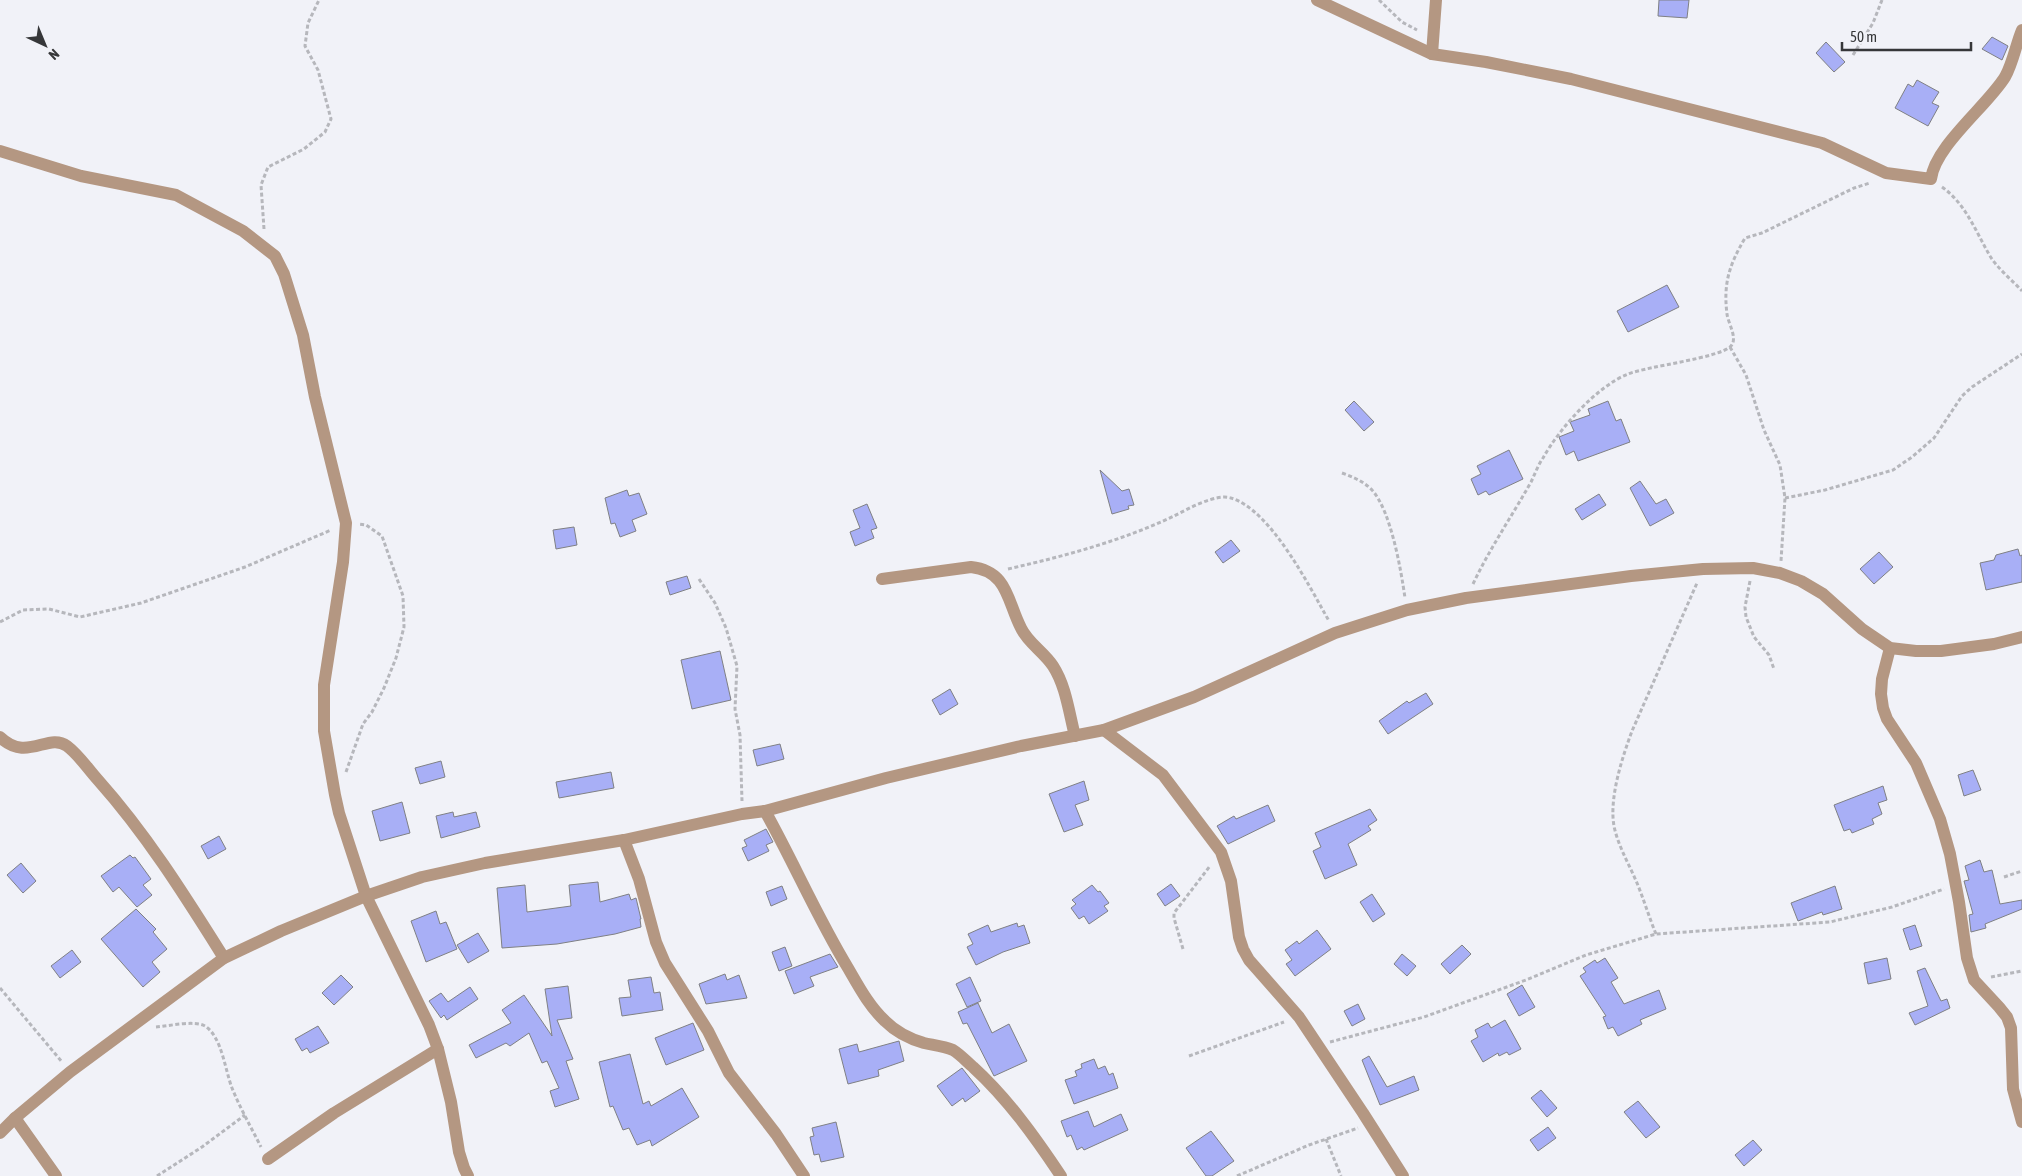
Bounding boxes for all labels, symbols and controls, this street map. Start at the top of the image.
north arrow [20,20,70,70]
scale bar [1842,20,1971,52]
text: 50 m [1850,28,1877,45]
text: N [46,46,63,63]

